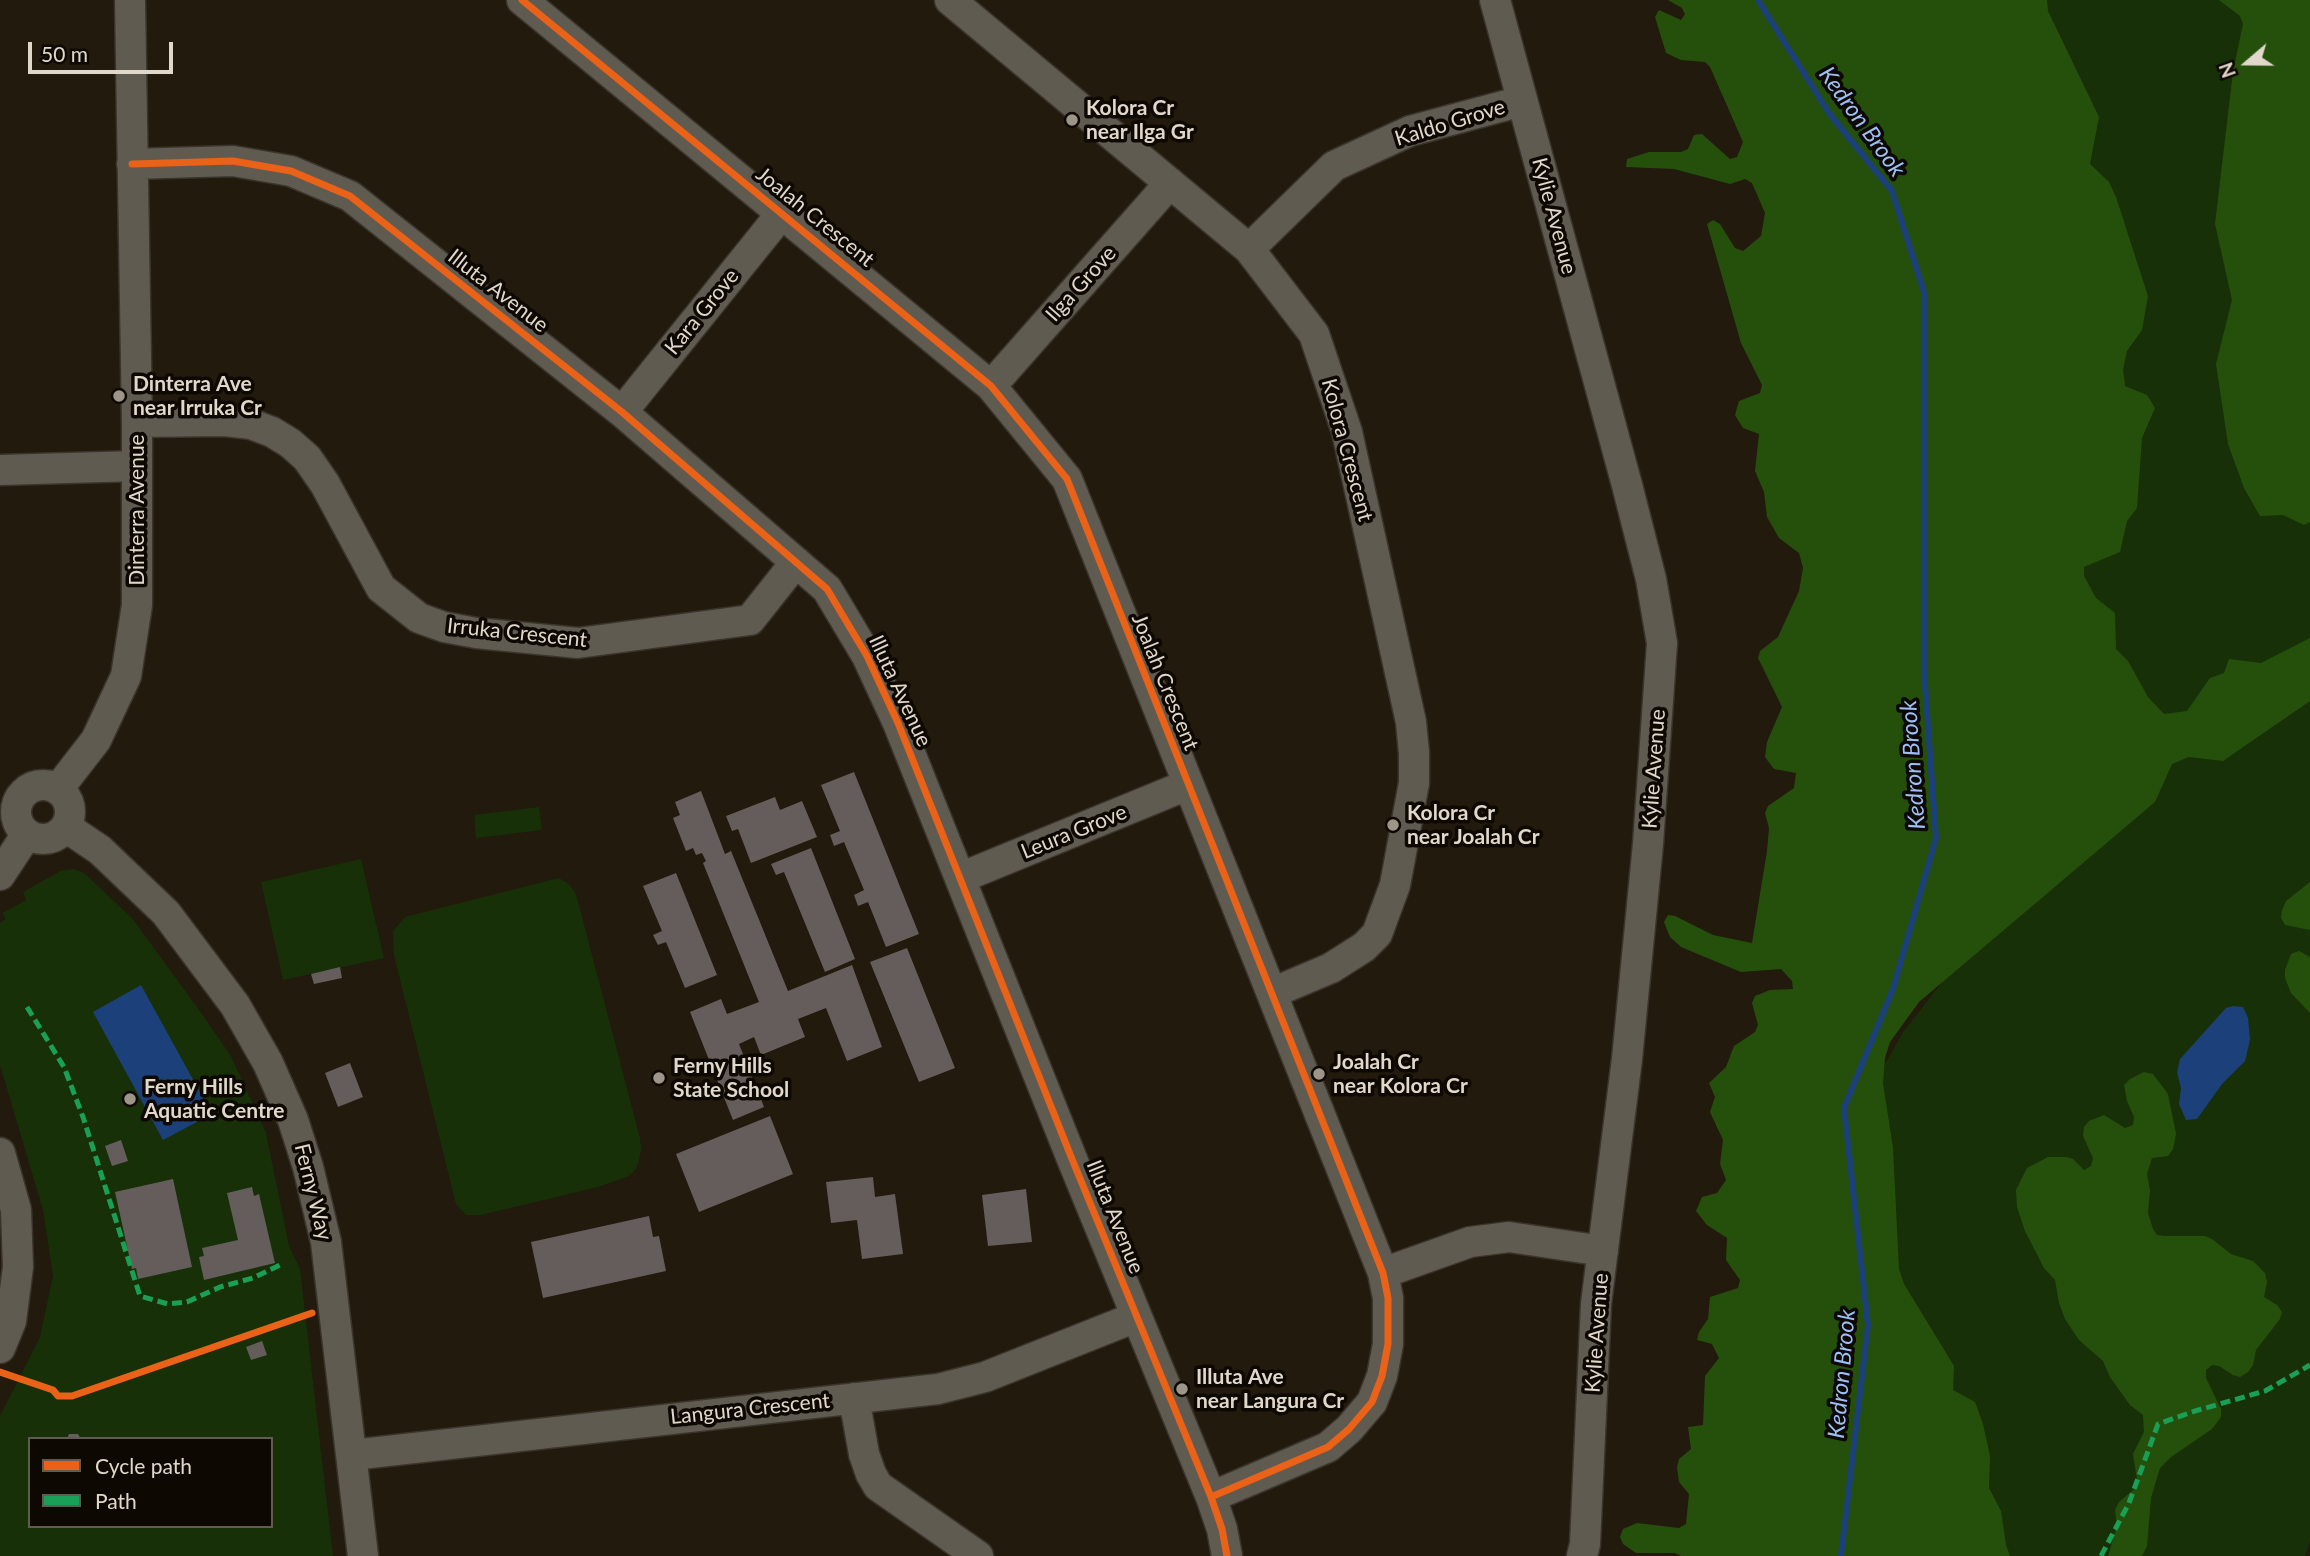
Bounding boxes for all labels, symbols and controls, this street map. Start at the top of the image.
scale bar [32,28,177,72]
north arrow [2212,28,2282,98]
text: 50 m [41,41,88,66]
text: N [2213,60,2240,81]
water label: Kedron Brook [1813,62,1911,182]
street label: Kaldo Grove [1392,94,1508,152]
place label: Kolora Cr near Ilga Gr [1086,95,1194,145]
marker: Kolora Cr near Ilga Gr [1064,112,1080,128]
street label: Kylie Avenue [1526,155,1582,277]
street label: Joalah Crescent [751,162,879,272]
street label: Ilga Grove [1041,241,1121,327]
street label: Illuta Avenue [443,244,553,338]
street label: Kara Grove [660,264,744,360]
place label: Dinterra Ave near Irruka Cr [133,371,262,421]
street label: Kolora Crescent [1316,376,1378,524]
marker: Dinterra Ave near Irruka Cr [111,388,127,404]
street label: Dinterra Avenue [124,434,150,586]
street label: Joalah Crescent [1126,610,1204,754]
street label: Irruka Crescent [446,613,588,653]
street label: Illuta Avenue [863,631,937,751]
water label: Kedron Brook [1895,700,1931,830]
street label: Kylie Avenue [1637,708,1671,830]
street label: Leura Grove [1017,799,1131,865]
place label: Kolora Cr near Joalah Cr [1407,800,1540,850]
marker: Kolora Cr near Joalah Cr [1385,817,1401,833]
place label: Joalah Cr near Kolora Cr [1333,1049,1468,1099]
place label: Ferny Hills State School [673,1053,789,1103]
marker: Joalah Cr near Kolora Cr [1311,1066,1327,1082]
marker: Ferny Hills State School [651,1070,667,1086]
place label: Ferny Hills Aquatic Centre [144,1074,285,1124]
marker: Ferny Hills Aquatic Centre [122,1091,138,1107]
street label: Ferny Way [289,1141,337,1243]
street label: Illuta Avenue [1081,1157,1149,1277]
street label: Kylie Avenue [1580,1272,1614,1394]
water label: Kedron Brook [1823,1308,1861,1440]
place label: Illuta Ave near Langura Cr [1196,1364,1344,1414]
marker: Illuta Ave near Langura Cr [1174,1381,1190,1397]
street label: Langura Crescent [669,1388,831,1430]
legend [28,1437,273,1528]
text: Cycle path [95,1453,192,1478]
text: Path [95,1488,137,1513]

